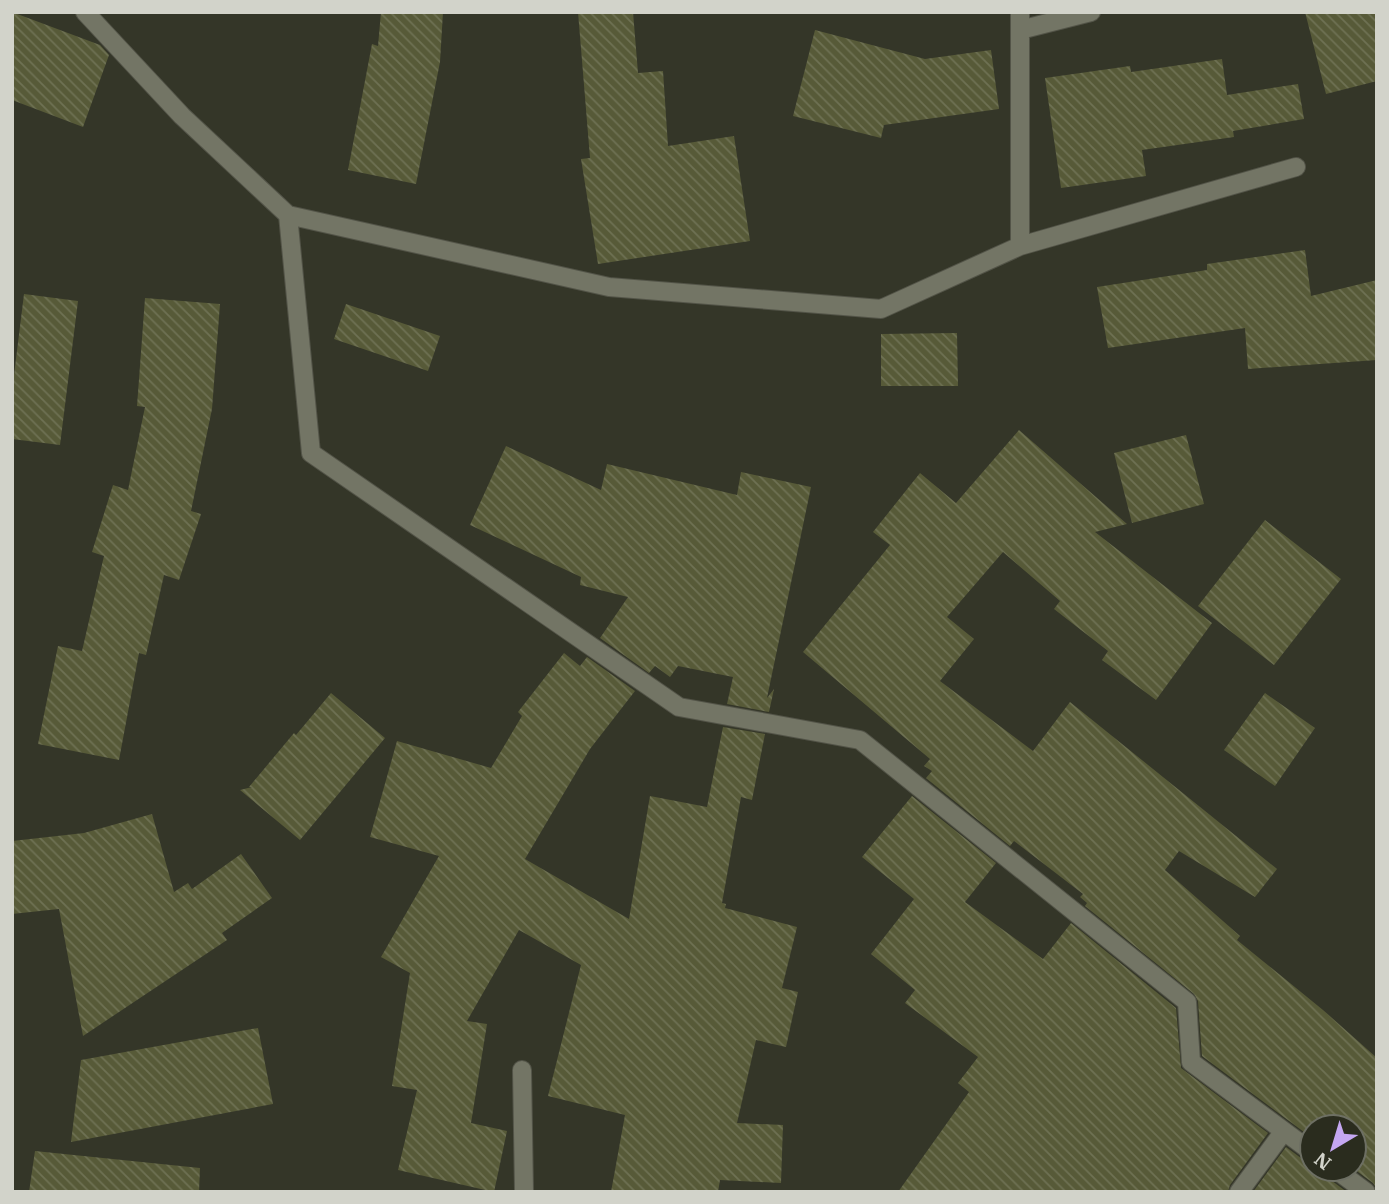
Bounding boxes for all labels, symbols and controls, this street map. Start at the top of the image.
north arrow [1298,1113,1368,1183]
text: N [1309,1147,1336,1175]

